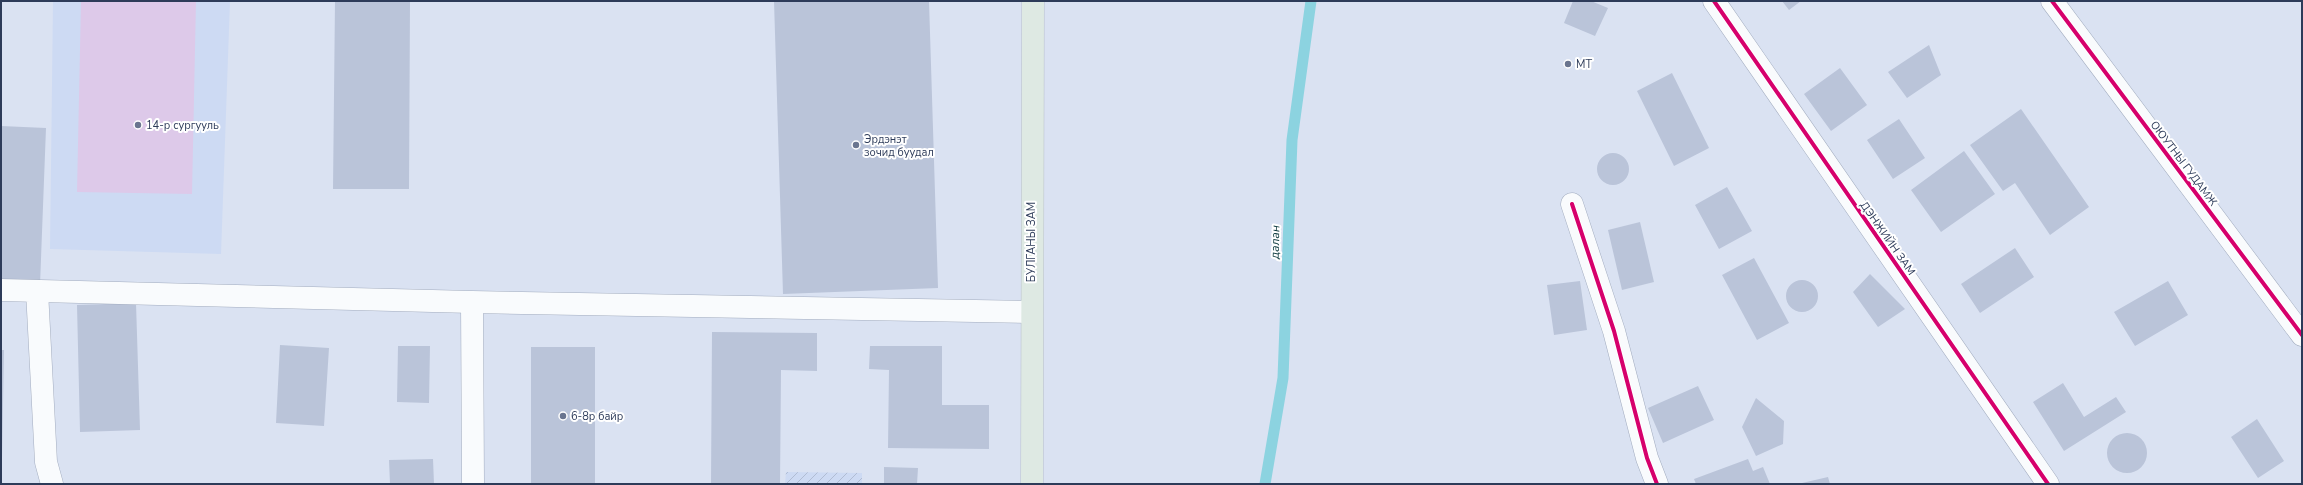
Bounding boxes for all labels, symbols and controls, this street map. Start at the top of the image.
place label: МТ [1576,57,1592,72]
marker: МТ [1563,59,1573,69]
place label: 14-р сургууль [146,118,219,133]
street label: ОЮУТНЫ ГУДАМЖ [2147,118,2221,209]
marker: 14-р сургууль [133,120,143,130]
place label: Эрдэнэт зочид буудал [864,132,934,160]
marker: Эрдэнэт зочид буудал [851,140,861,150]
street label: ДЭНЖИЙН ЗАМ [1857,198,1919,278]
street label: БУЛГАНЫ ЗАМ [1024,202,1039,282]
water label: далан [1266,225,1284,260]
place label: 6-8р байр [571,409,623,424]
marker: 6-8р байр [558,411,568,421]

